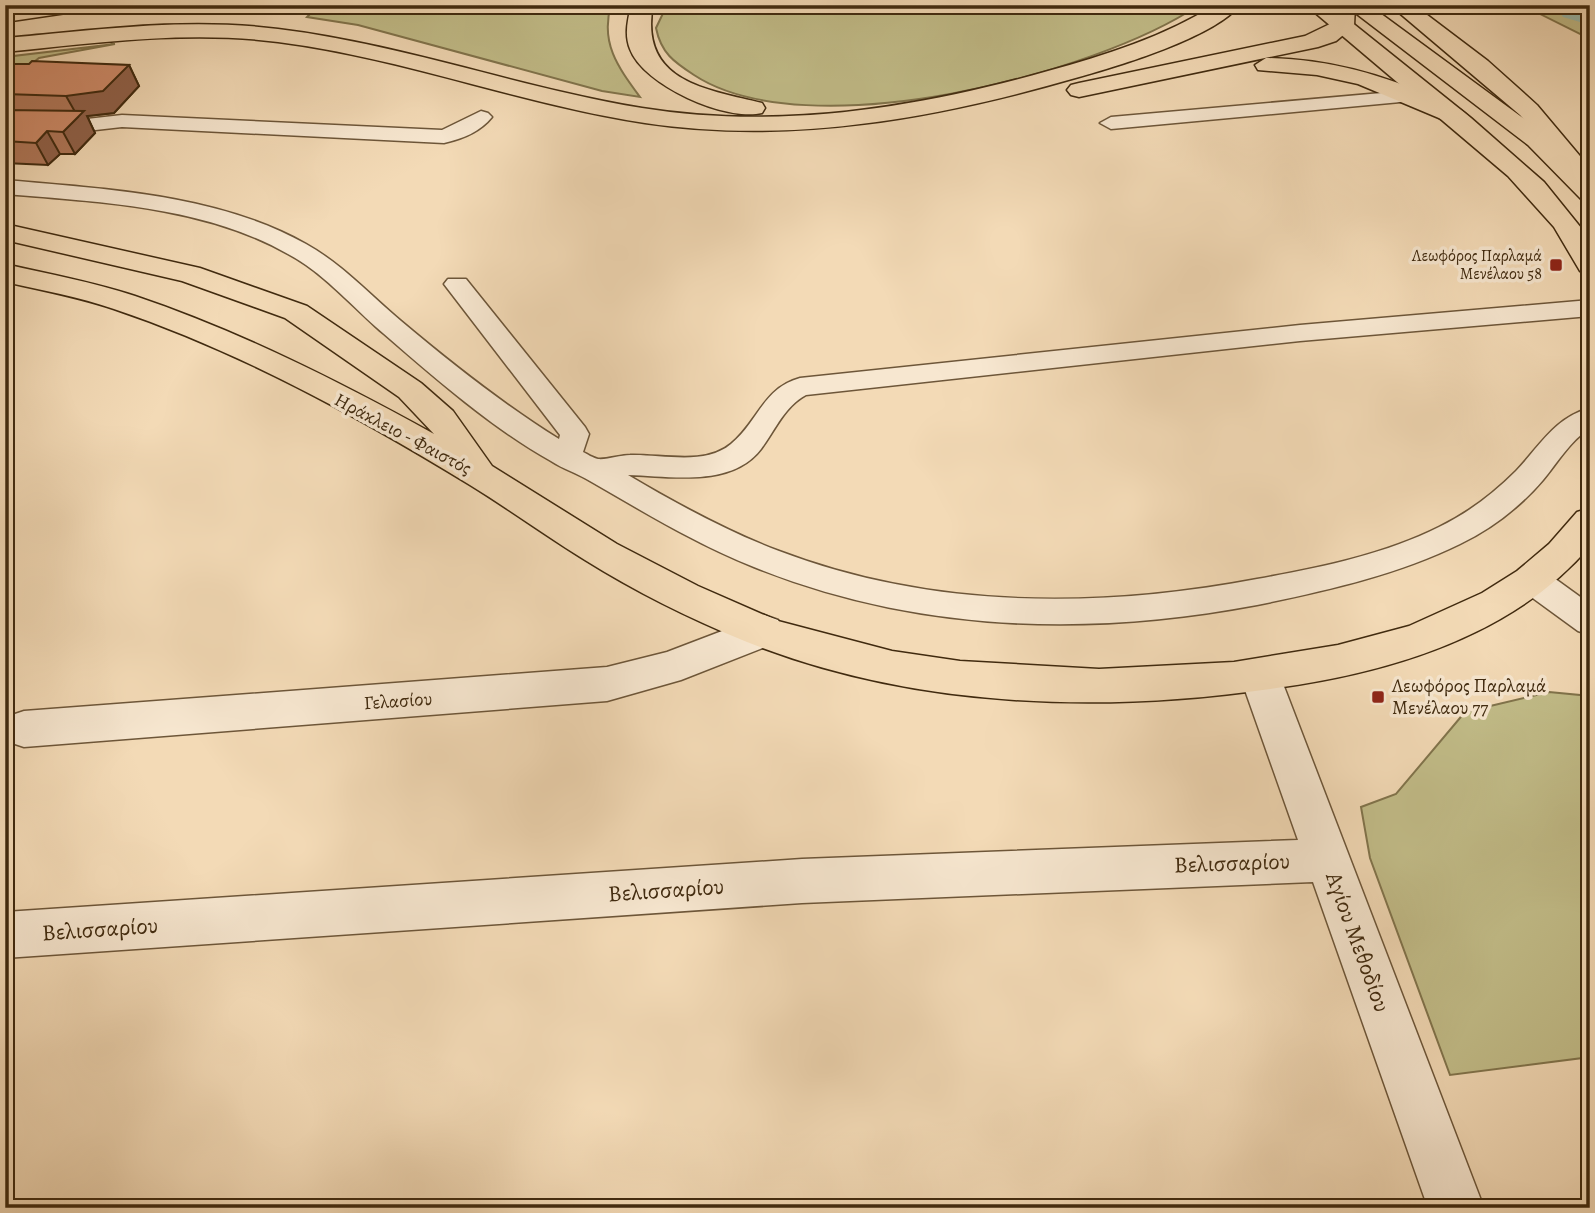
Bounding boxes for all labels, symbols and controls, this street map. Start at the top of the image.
place label: Λεωφόρος Παρλαμά Μενέλαου 58 [1411,245,1542,285]
marker: Λεωφόρος Παρλαμά Μενέλαου 58 [1548,257,1564,273]
street label: Ηράκλειο - Φαιστός [330,387,476,481]
place label: Λεωφόρος Παρλαμά Μενέλαου 77 [1391,673,1546,721]
street label: Γελασίου [363,686,433,716]
marker: Λεωφόρος Παρλαμά Μενέλαου 77 [1370,689,1386,705]
street label: Βελισσαρίου [1173,845,1291,881]
street label: Αγίου Μεθοδίου [1318,867,1398,1016]
street label: Βελισσαρίου [607,870,725,910]
street label: Βελισσαρίου [41,909,159,949]

